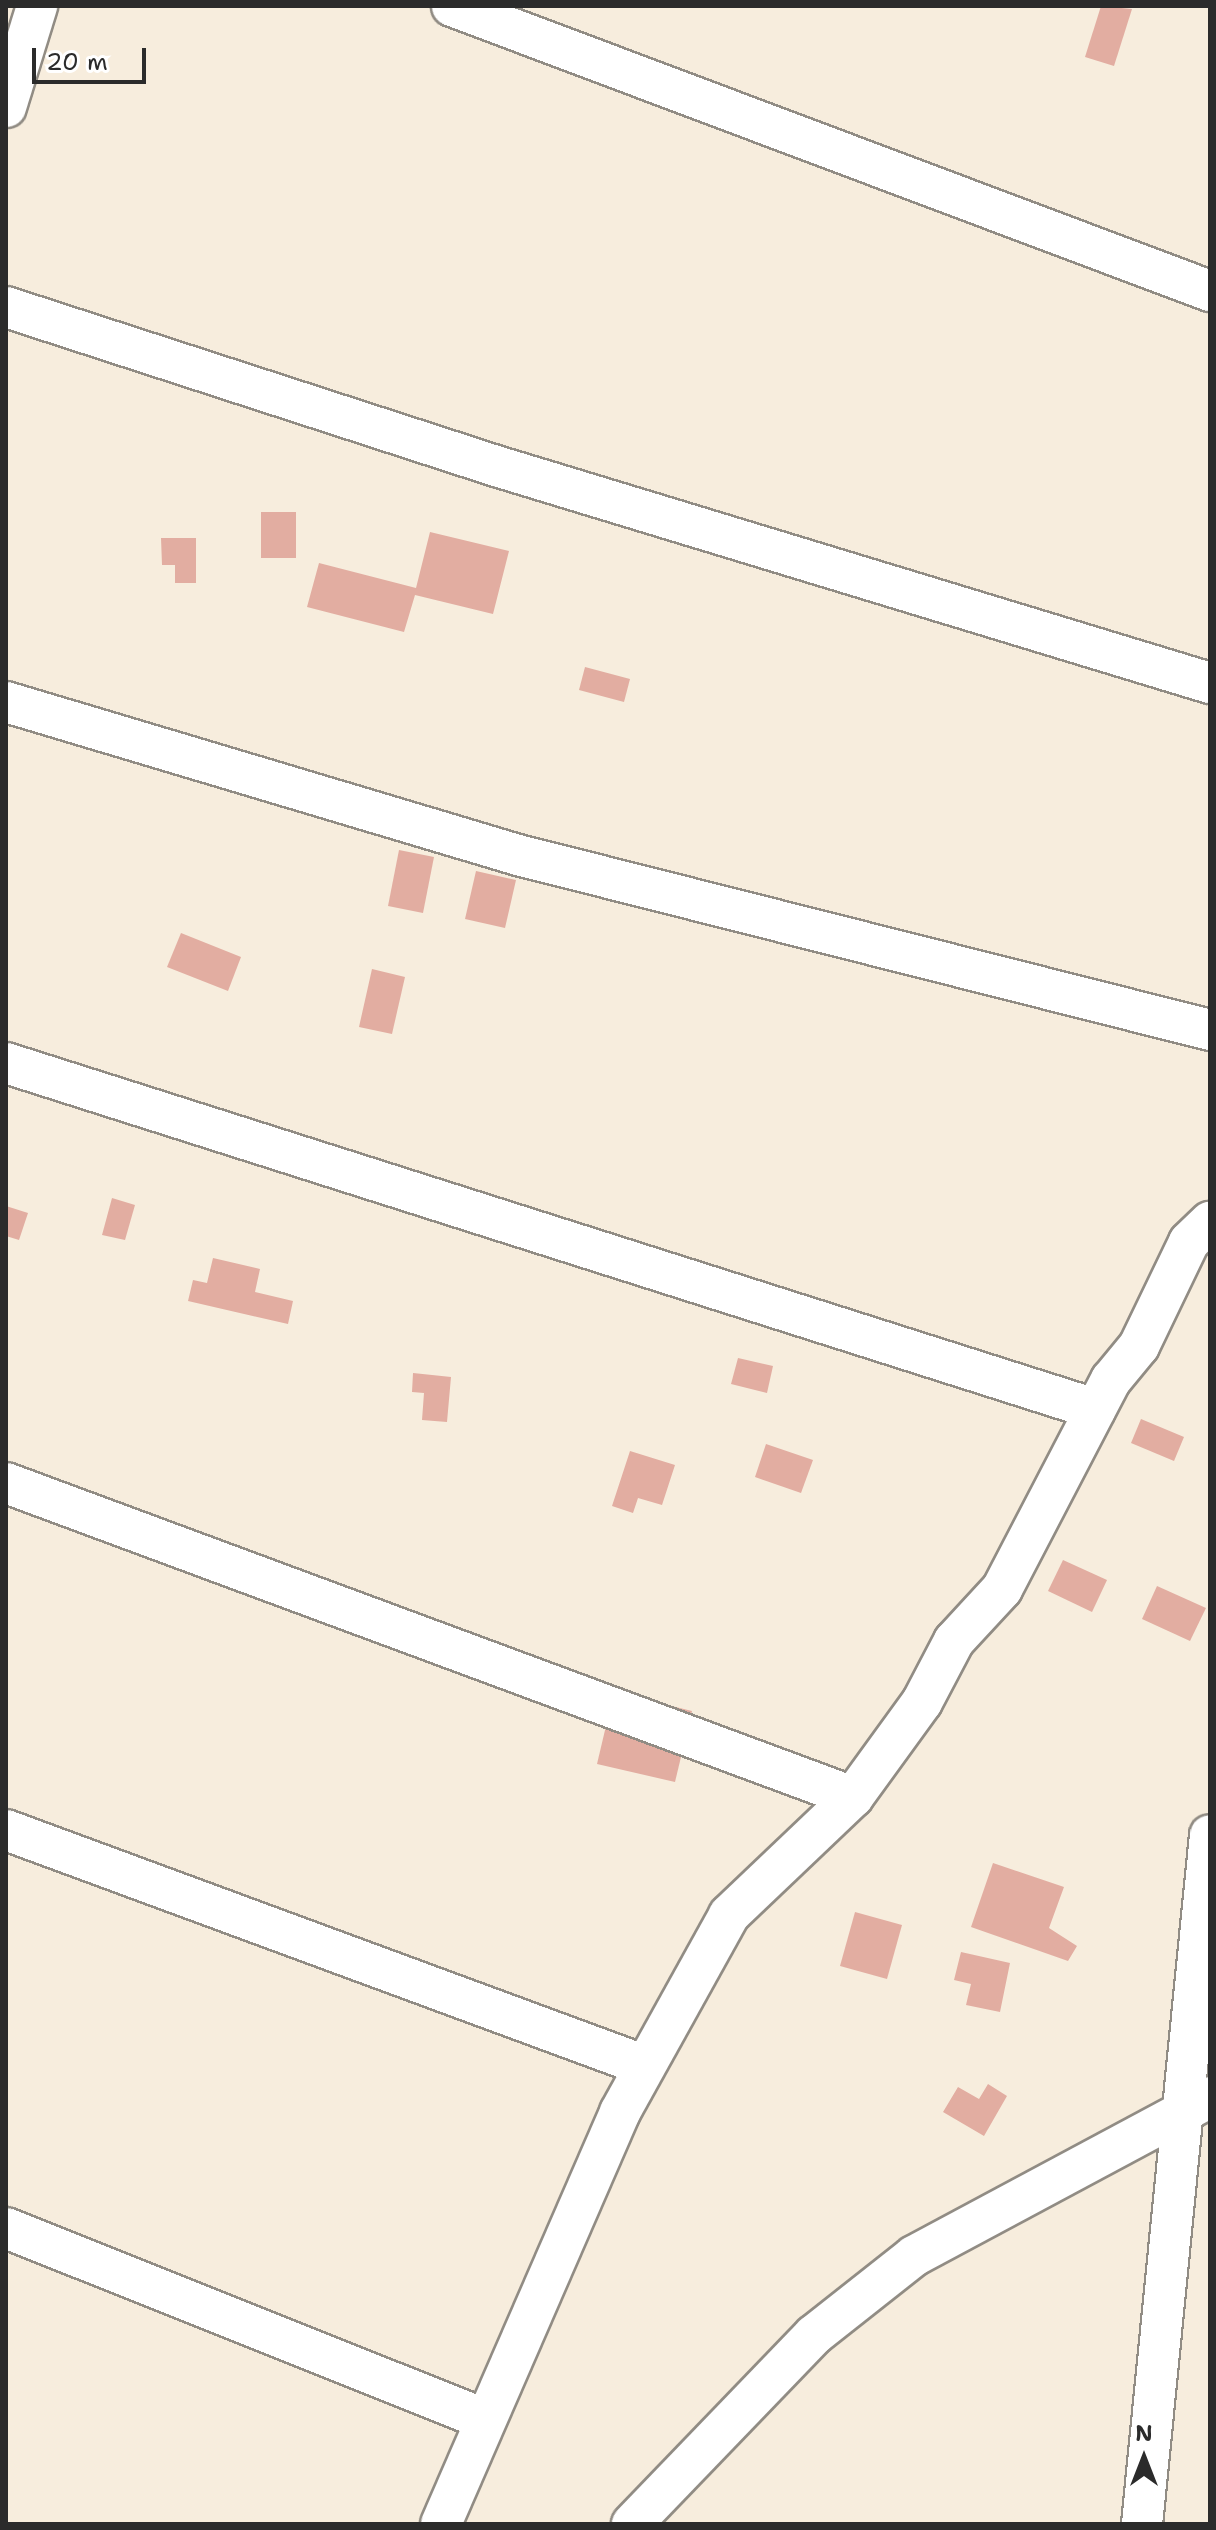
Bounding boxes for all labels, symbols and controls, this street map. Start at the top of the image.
scale bar [36,32,150,82]
text: 20 m [46,46,108,78]
north arrow [1104,2418,1184,2498]
text: N [1135,2419,1153,2448]

